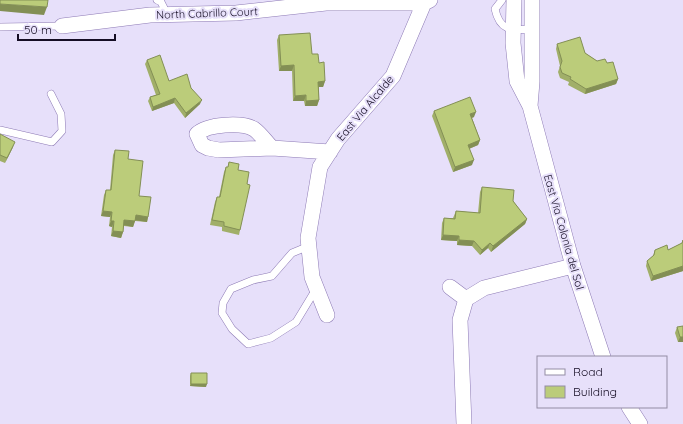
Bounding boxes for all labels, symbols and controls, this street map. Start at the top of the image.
street label: North Cabrillo Court [156,4,258,22]
scale bar [18,16,115,42]
text: 50 m [24,22,52,37]
street label: East Via Alcalde [333,72,397,144]
street label: East Via Colonia del Sol [541,173,587,291]
legend [537,356,667,408]
text: Road [573,364,603,379]
text: Building [573,384,617,399]

